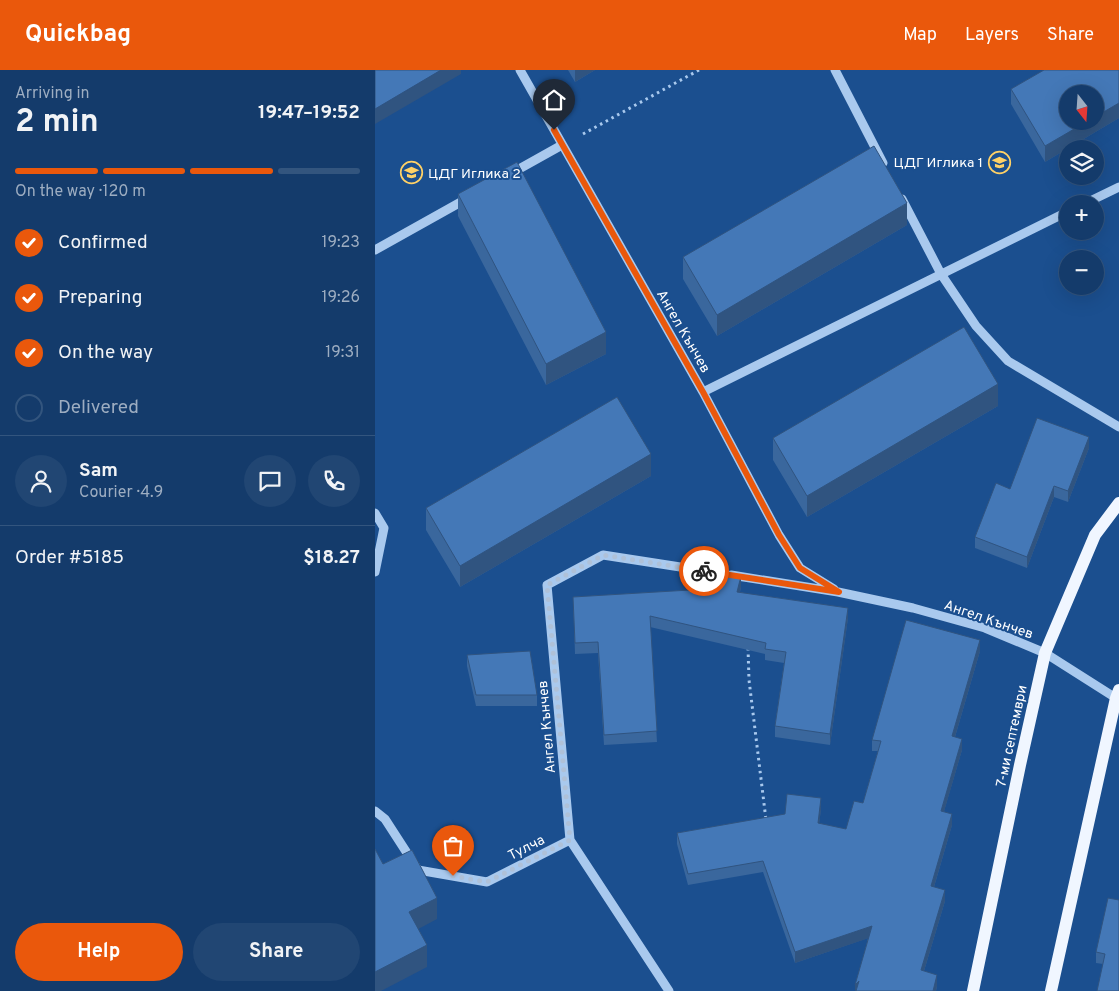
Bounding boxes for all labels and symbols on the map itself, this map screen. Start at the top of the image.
pin [533,79,575,130]
north arrow [1059,85,1104,130]
school or university icon: ЦДГ Иглика 1 [987,150,1011,174]
place label: ЦДГ Иглика 1 [894,155,983,172]
school or university icon: ЦДГ Иглика 2 [400,161,424,185]
place label: ЦДГ Иглика 2 [428,166,521,183]
street label: Ангел Кънчев [652,287,713,376]
courier [679,546,729,596]
street label: Ангел Кънчев [942,597,1035,644]
street label: Ангел Кънчев [535,680,560,774]
street label: 7-ми септември [993,684,1032,789]
pin [432,825,474,876]
street label: Тулча [505,832,548,865]

